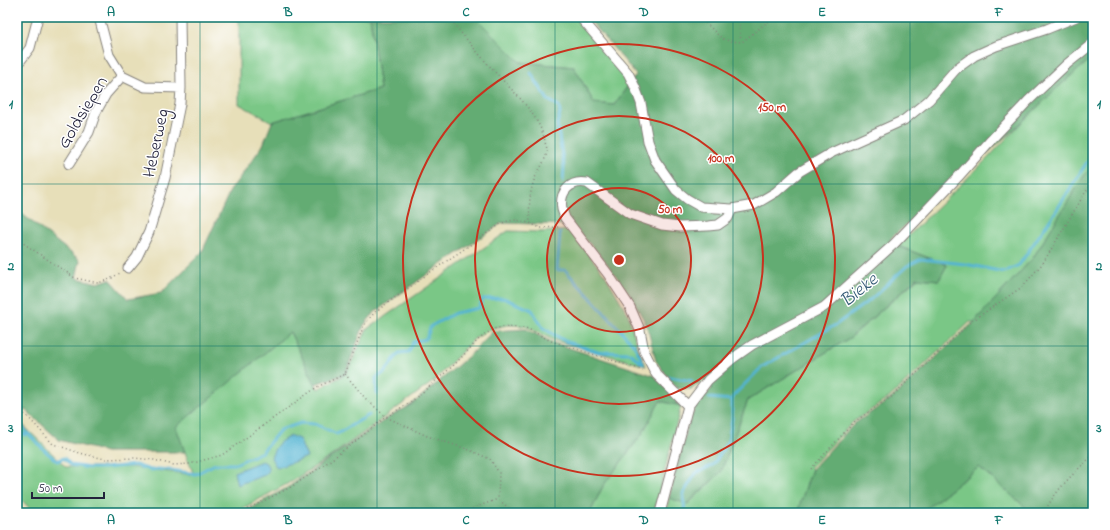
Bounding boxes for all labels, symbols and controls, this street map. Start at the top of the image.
text: A [107,3,115,22]
text: B [283,3,293,22]
text: C [462,3,470,22]
text: D [638,3,649,22]
text: E [818,3,826,22]
text: F [994,3,1004,22]
street label: Goldsiepen [52,72,116,154]
text: 1 [9,95,14,114]
text: 1 [1097,95,1102,114]
text: 150 m [758,99,787,117]
street label: Heberweg [137,107,178,180]
text: 100 m [708,150,735,168]
text: 50 m [658,201,683,219]
centre of rings [612,253,626,267]
text: 2 [7,257,15,276]
text: 2 [1095,257,1103,276]
water label: Bieke [835,266,885,315]
text: 3 [7,419,14,438]
text: 3 [1095,419,1102,438]
scale bar [32,474,104,500]
text: 50 m [38,480,62,498]
text: A [107,511,115,530]
text: B [283,511,293,530]
text: C [462,511,470,530]
text: D [638,511,649,530]
text: E [818,511,826,530]
text: F [994,511,1004,530]

